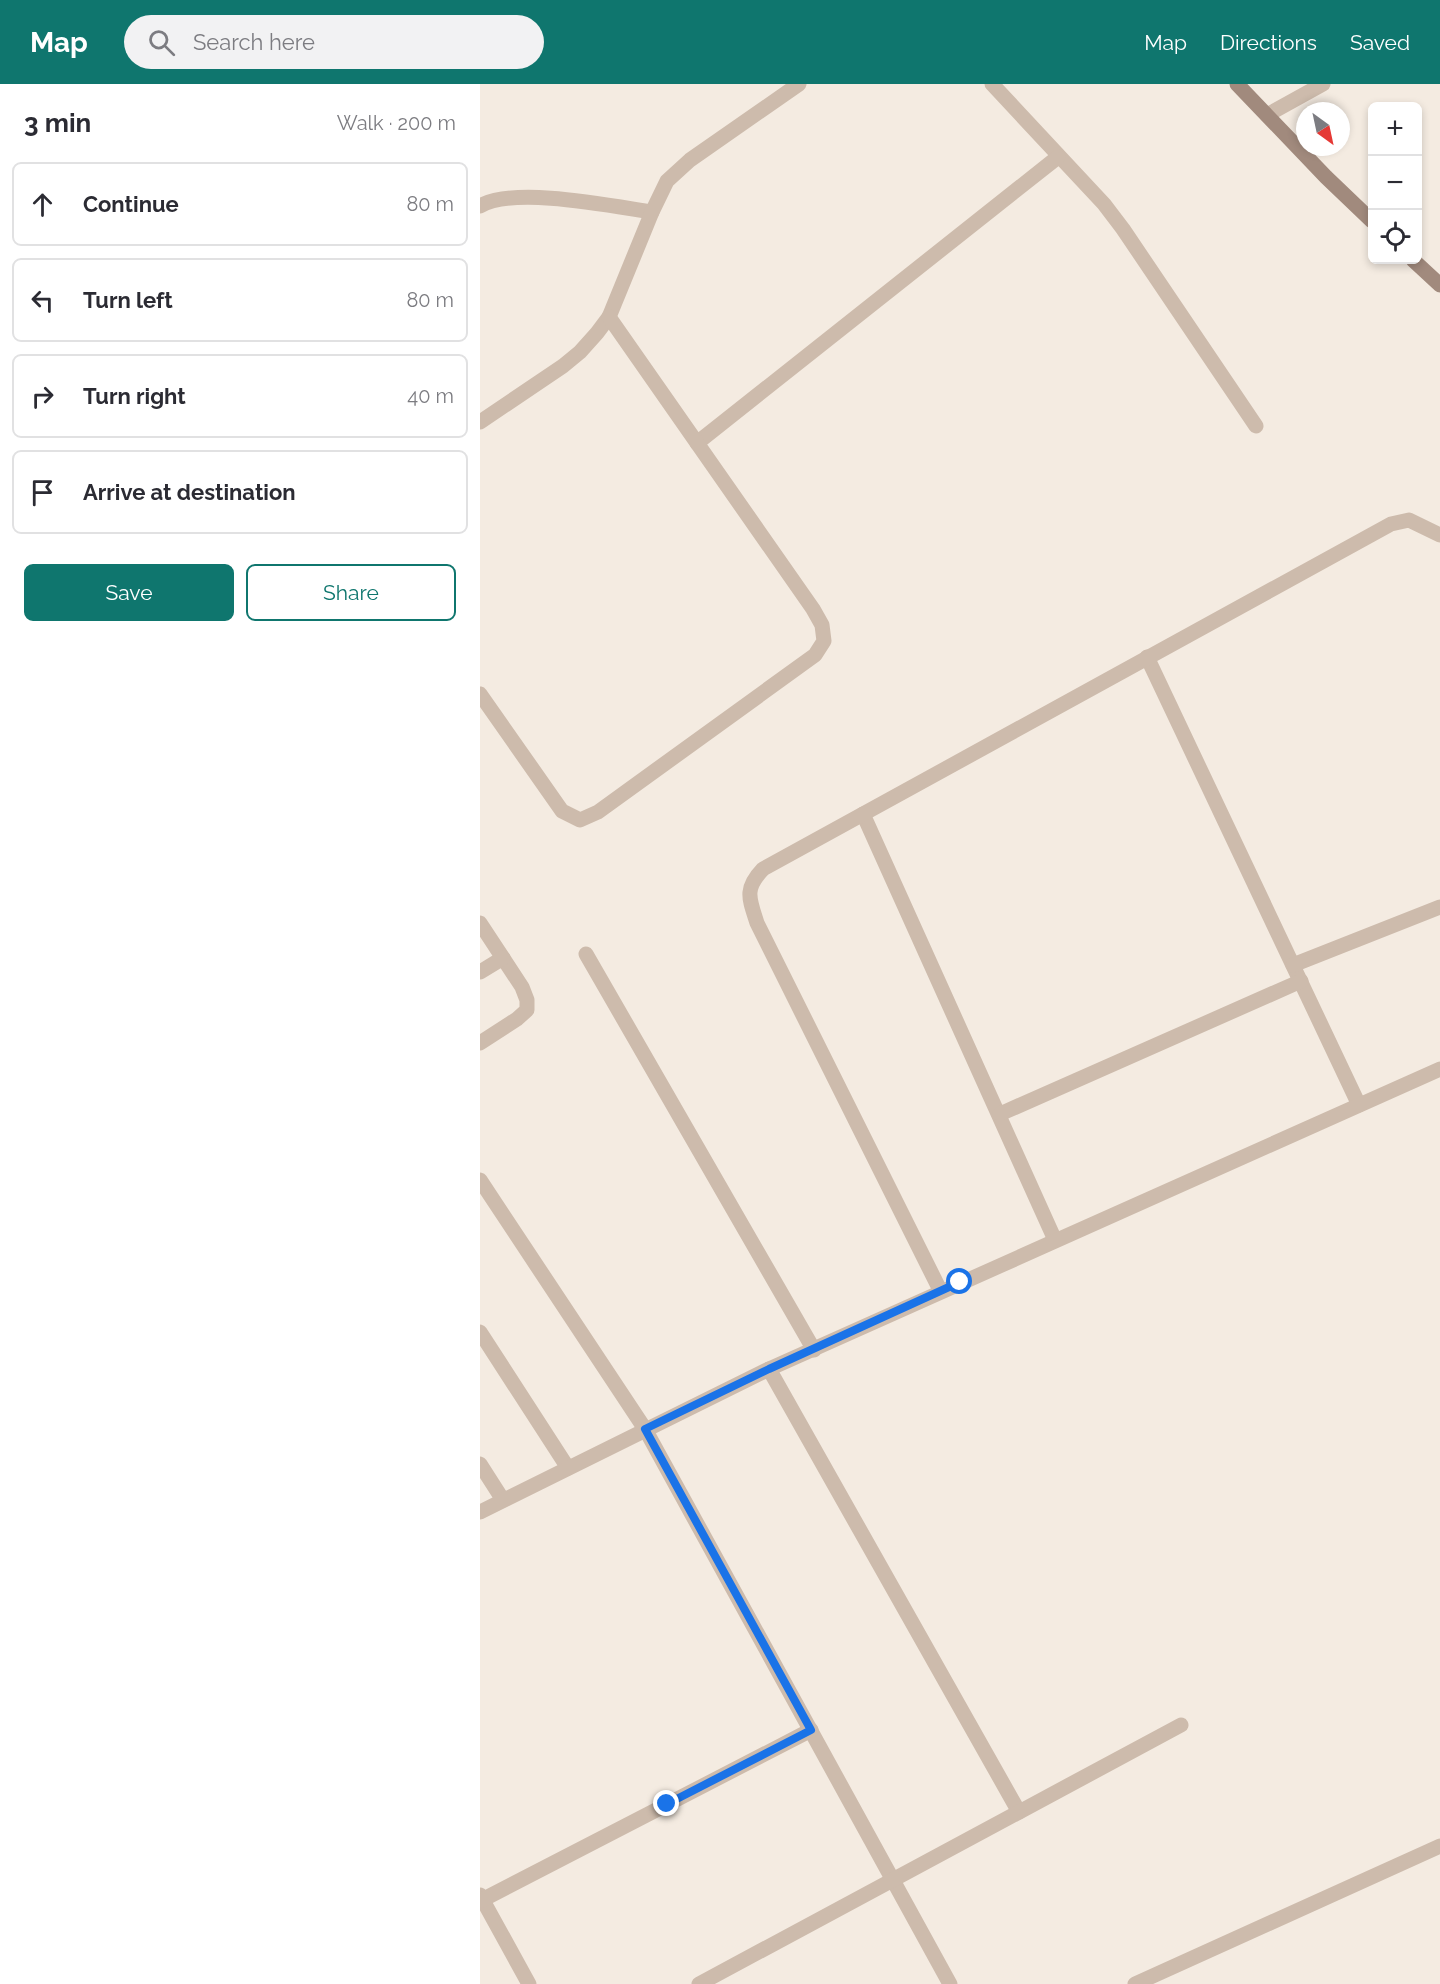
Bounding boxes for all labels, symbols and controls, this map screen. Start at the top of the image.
search box [124,15,544,69]
text: Map [30,26,88,59]
icon: search [145,26,178,59]
text: Search here [193,29,315,55]
text: Map [1144,30,1187,55]
text: Directions [1220,30,1317,55]
text: Saved [1350,30,1410,55]
north arrow [1296,102,1350,156]
map controls [1368,102,1422,264]
button: + [1368,102,1422,156]
text: 3 min [24,108,91,138]
text: Walk · 200 m [337,111,456,135]
button: − [1368,156,1422,210]
icon: ahead [26,188,59,221]
text: Continue [83,191,179,217]
text: 80 m [406,192,454,216]
button: locate [1368,210,1422,264]
icon: left [26,284,59,317]
text: Turn left [83,287,173,313]
text: 80 m [406,288,454,312]
icon: right [26,380,59,413]
text: Turn right [83,383,186,409]
text: 40 m [407,384,454,408]
icon: arrive [26,476,59,509]
text: Arrive at destination [83,479,296,505]
button: Save [24,564,234,621]
button: Share [246,564,456,621]
route start [946,1268,972,1294]
route end [653,1790,679,1816]

